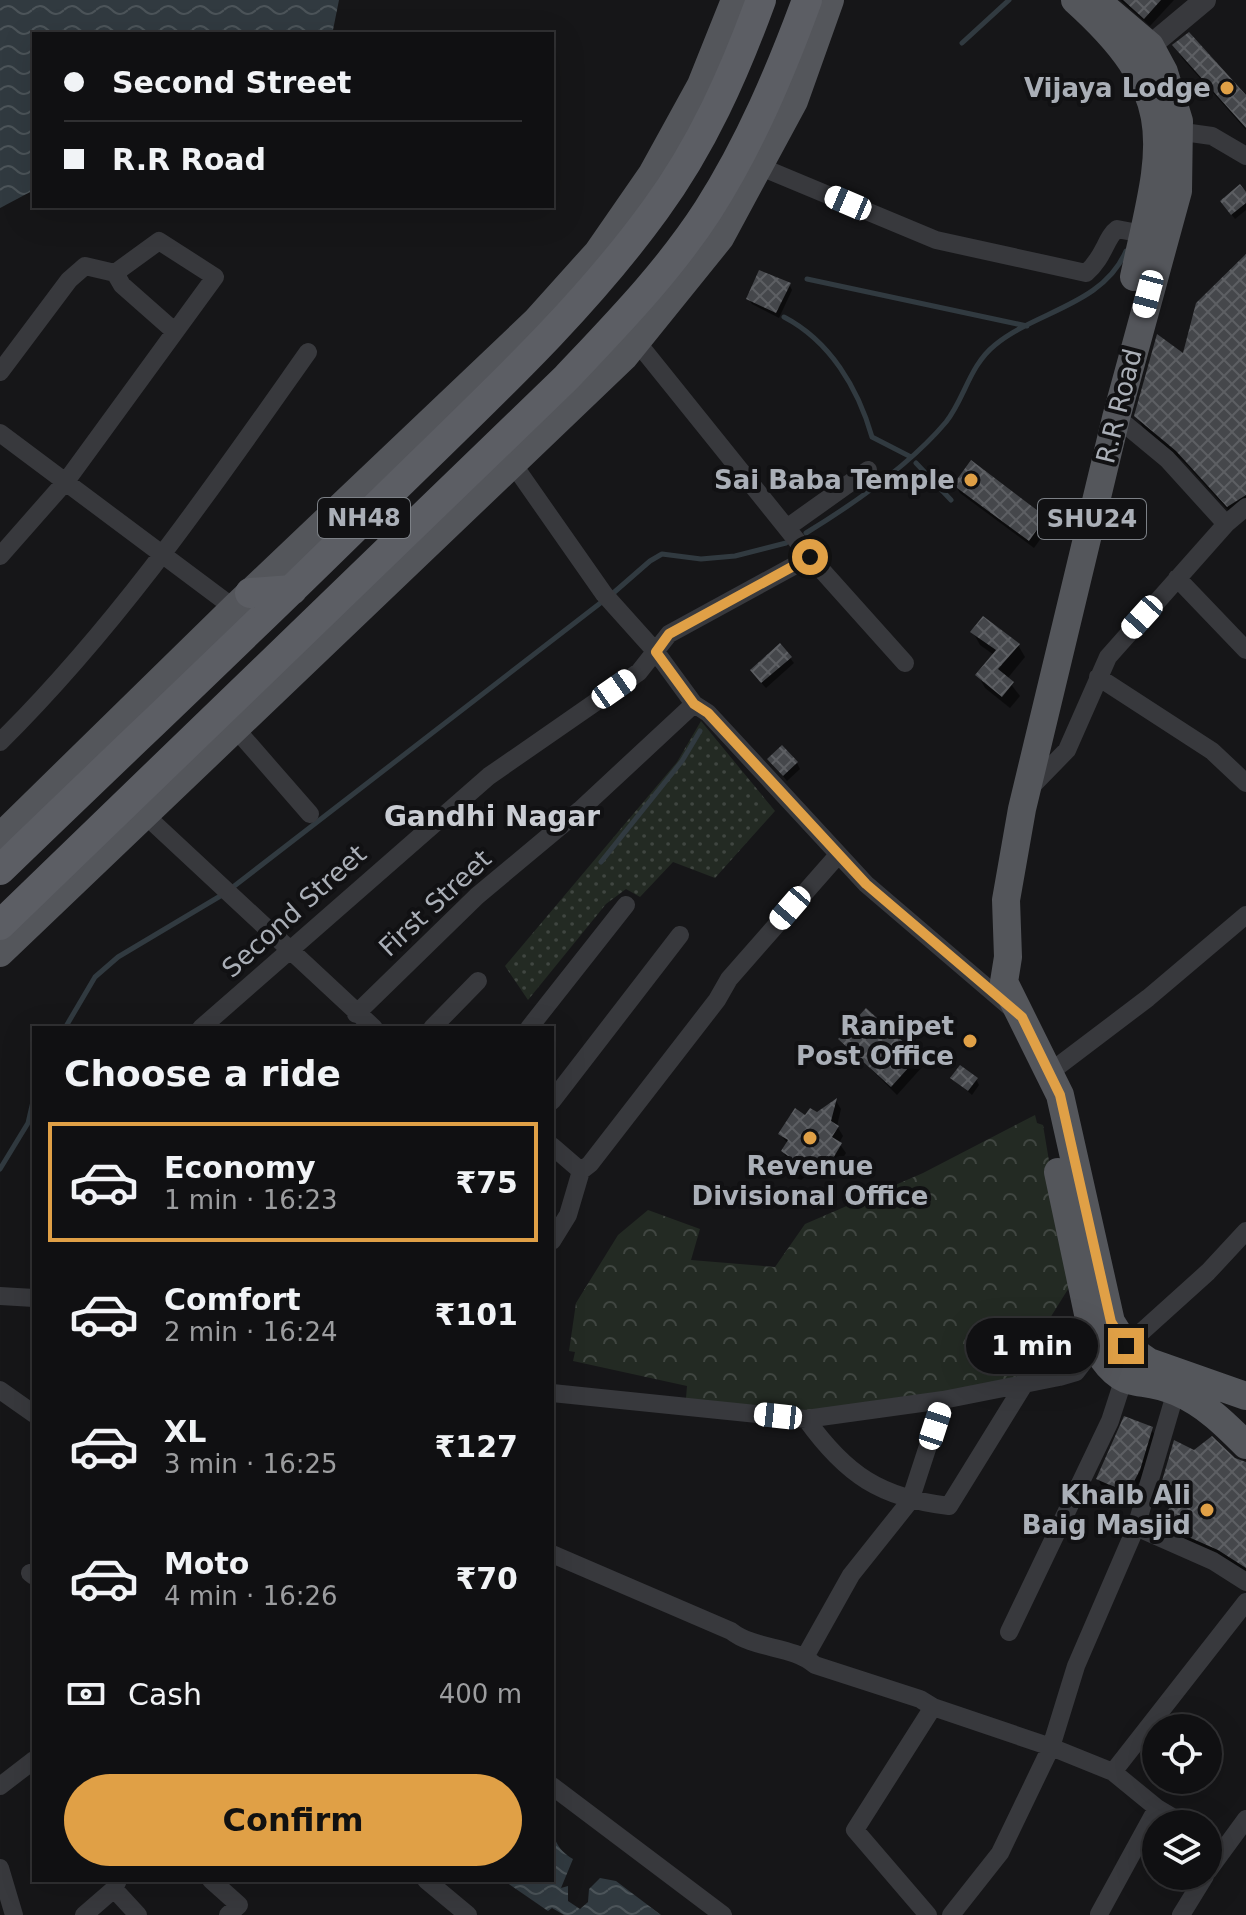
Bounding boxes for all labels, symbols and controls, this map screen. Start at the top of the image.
text: Second Street [112,65,351,100]
place label: Vijaya Lodge [1024,73,1211,103]
marker: Vijaya Lodge [1218,79,1236,97]
text: R.R Road [112,142,266,177]
car [821,183,875,223]
car [1130,268,1166,320]
street label: R.R Road [1090,346,1148,466]
place label: Sai Baba Temple [714,465,955,495]
marker: Sai Baba Temple [962,471,980,489]
road number: NH48 [318,498,410,538]
road number: SHU24 [1038,499,1146,539]
route start [792,539,828,575]
car [1117,591,1167,643]
car [587,665,641,713]
district label: Gandhi Nagar [384,800,600,833]
street label: Second Street [216,839,372,983]
street label: First Street [373,844,497,962]
car [765,882,815,934]
place label: Ranipet Post Office [796,1011,954,1071]
marker: Ranipet Post Office [961,1032,979,1050]
text: Choose a ride [64,1053,341,1094]
marker: Revenue Divisional Office [801,1129,819,1147]
icon: car [68,1146,140,1218]
text: Economy [164,1150,316,1185]
place label: Revenue Divisional Office [692,1151,928,1211]
text: ₹75 [455,1165,518,1200]
text: 1 min · 16:23 [164,1185,338,1215]
icon: car [68,1278,140,1350]
text: Comfort [164,1282,301,1317]
text: ₹101 [435,1297,518,1332]
text: 2 min · 16:24 [164,1317,338,1347]
callout: 1 min [966,1318,1098,1374]
route end [1108,1328,1144,1364]
text: 1 min [991,1331,1073,1361]
car [916,1399,954,1453]
car [753,1402,803,1430]
icon: car [68,1410,140,1482]
text: XL [164,1414,206,1449]
text: ₹127 [435,1429,518,1464]
text: 3 min · 16:25 [164,1449,338,1479]
place label: Khalb Ali Baig Masjid [1022,1480,1191,1540]
marker: Khalb Ali Baig Masjid [1198,1501,1216,1519]
icon: car [68,1542,140,1614]
text: Moto [164,1546,249,1581]
text: ₹70 [455,1561,518,1596]
text: 4 min · 16:26 [164,1581,338,1611]
icon: cash [64,1672,108,1716]
text: Cash [128,1677,202,1712]
text: 400 m [439,1679,522,1709]
map controls [1142,1714,1222,1890]
button: locate [1142,1714,1222,1794]
button: Confirm [64,1774,522,1866]
button: layers [1142,1810,1222,1890]

